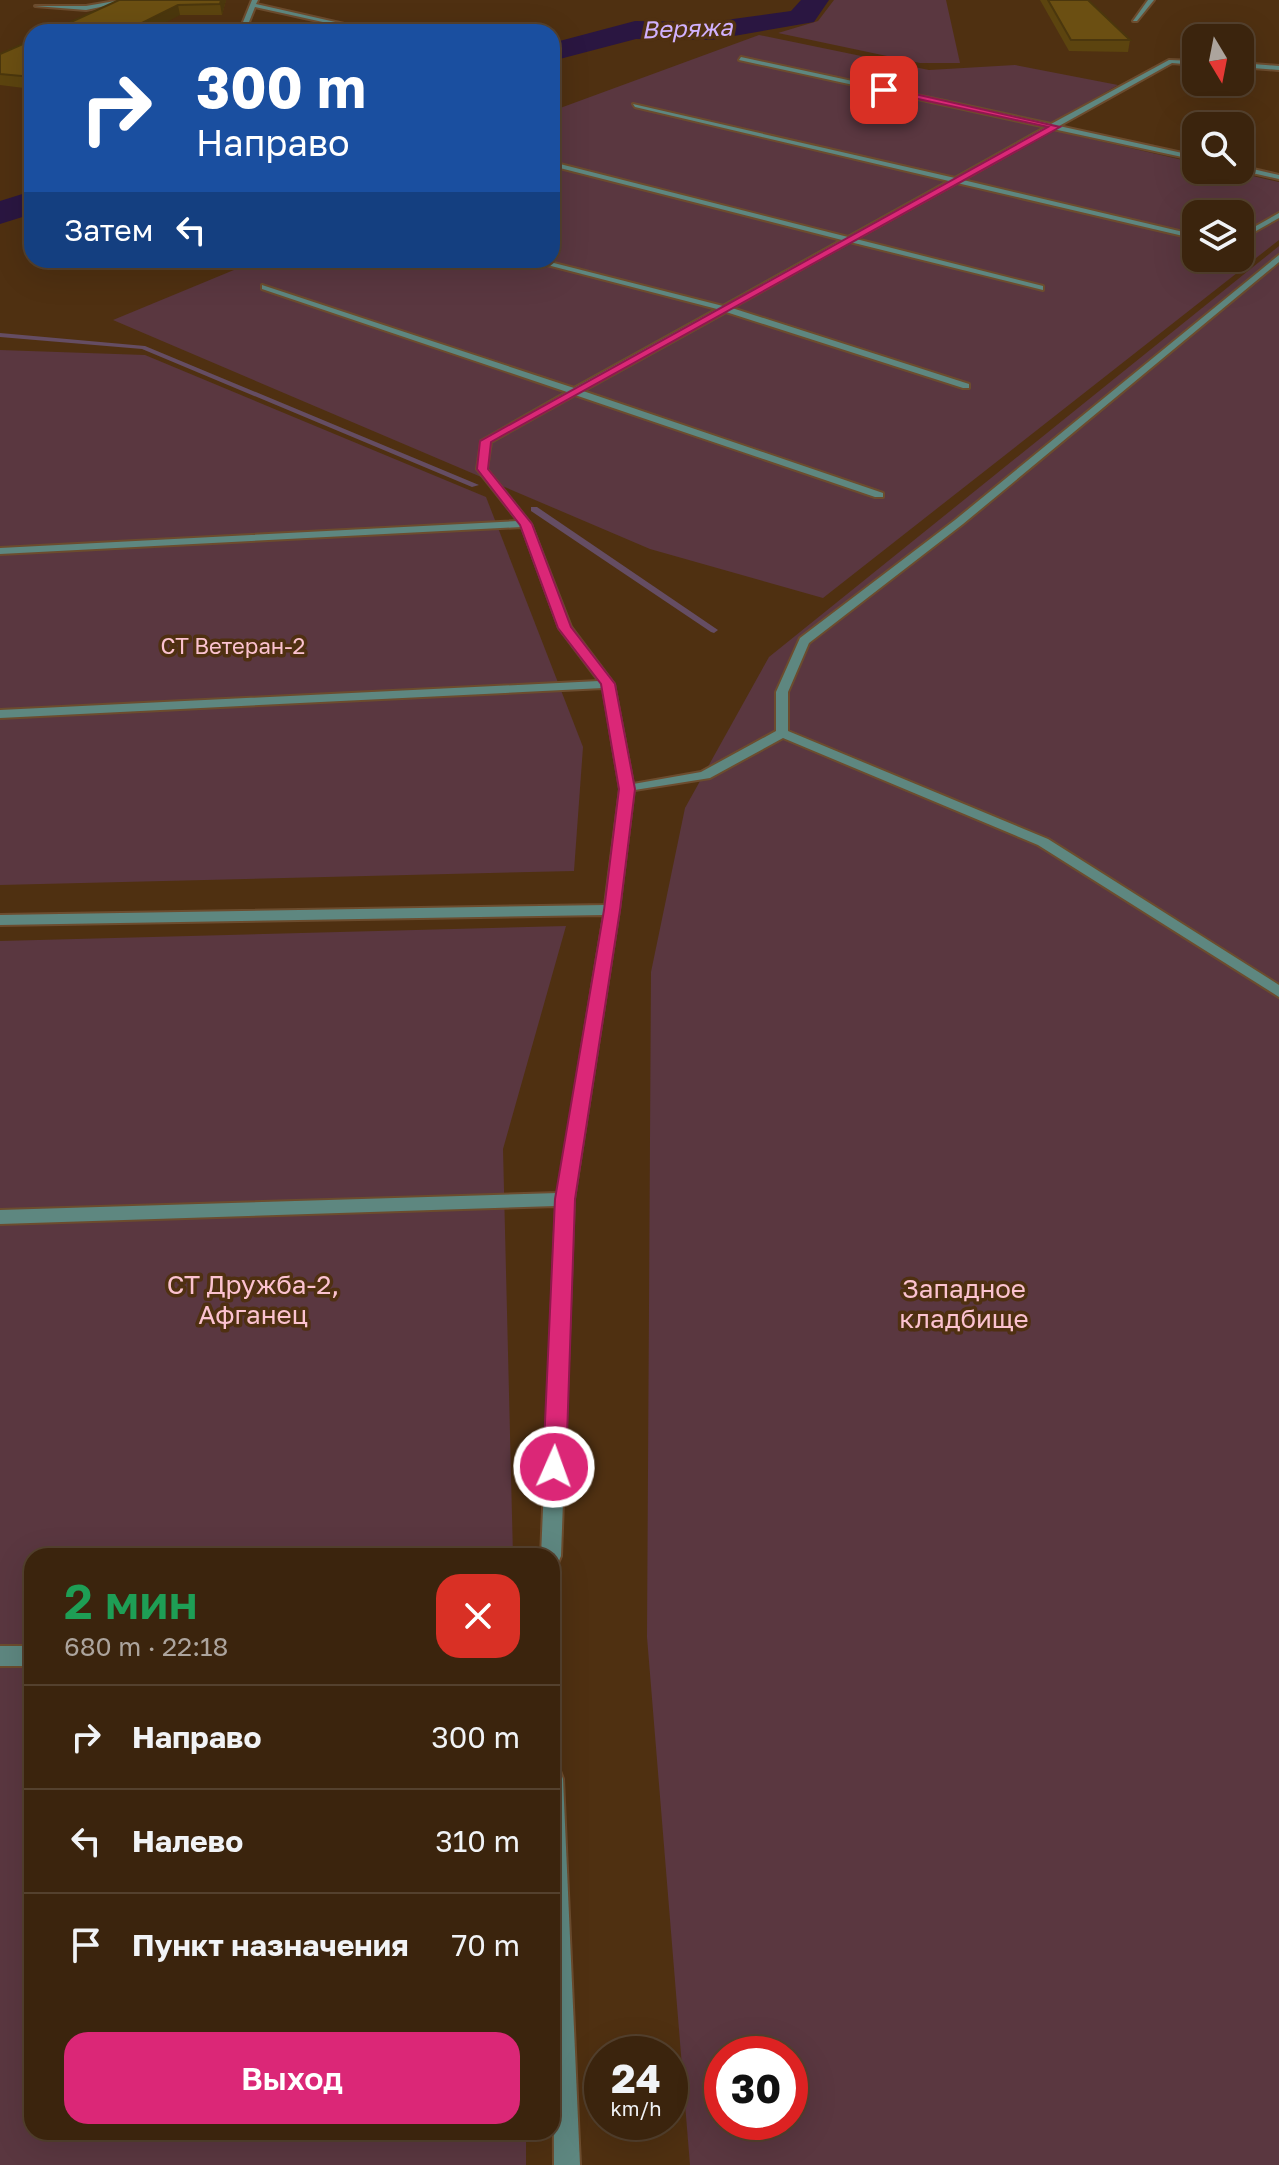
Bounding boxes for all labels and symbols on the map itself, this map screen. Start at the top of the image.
water label: Веряжа [641,11,734,44]
north arrow [1182,24,1254,96]
pin [850,56,918,124]
park label: СТ Ветеран-2 [161,632,305,659]
park label: СТ Дружба-2, Афганец [167,1269,339,1330]
park label: Западное кладбище [899,1273,1029,1334]
position arrow [512,1425,596,1509]
speed limit sign: 30 [704,2036,808,2140]

